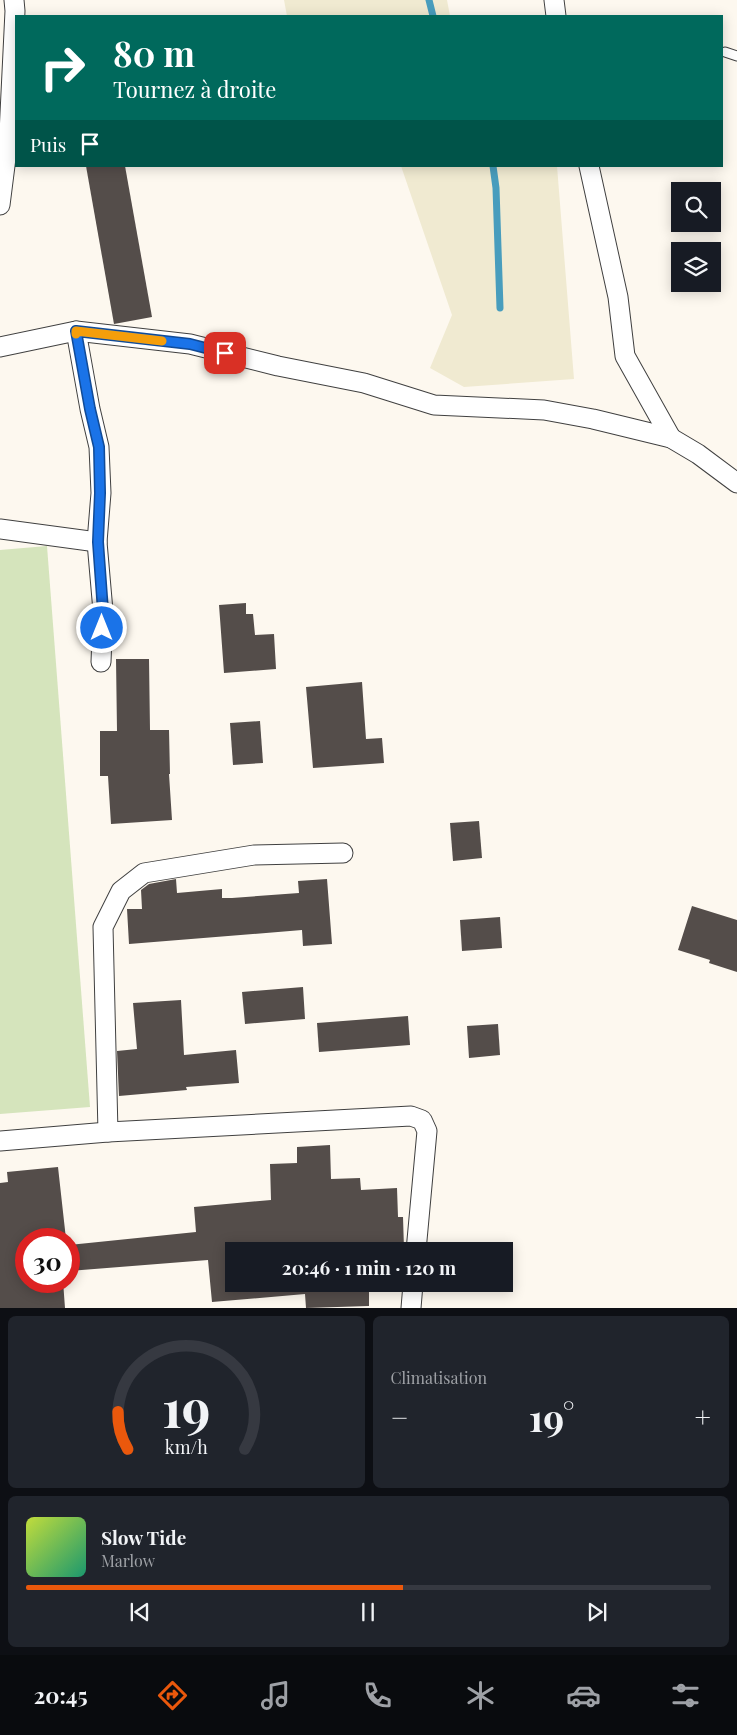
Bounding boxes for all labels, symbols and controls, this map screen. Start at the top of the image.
text: 80 m [113,29,195,76]
icon: right [30,35,95,100]
text: Tournez à droite [113,74,276,104]
icon: arrive [76,130,104,158]
text: Puis [30,131,66,157]
map controls [671,182,721,292]
button: search [671,182,721,232]
button: layers [671,242,721,292]
pin [204,332,246,374]
icon: arrive [211,339,239,367]
position arrow [75,601,127,653]
speed limit sign: 30 [15,1228,80,1293]
text: 20:46 · 1 min · 120 m [282,1254,456,1280]
text: Climatisation [391,1367,487,1388]
text: 19 [162,1372,211,1441]
text: 19° [529,1391,575,1442]
text: − [391,1398,409,1435]
text: + [695,1398,711,1435]
text: km/h [165,1435,208,1458]
text: Slow Tide [101,1524,186,1550]
text: Marlow [101,1550,155,1571]
icon: previous [126,1598,154,1626]
icon: pause [354,1598,382,1626]
icon: next [583,1598,611,1626]
icon: directions [155,1678,190,1713]
icon: music [258,1678,293,1713]
icon: phone [360,1678,395,1713]
icon: climate [463,1678,498,1713]
icon: car [566,1678,601,1713]
icon: filters [668,1678,703,1713]
text: 20:45 [34,1680,88,1710]

